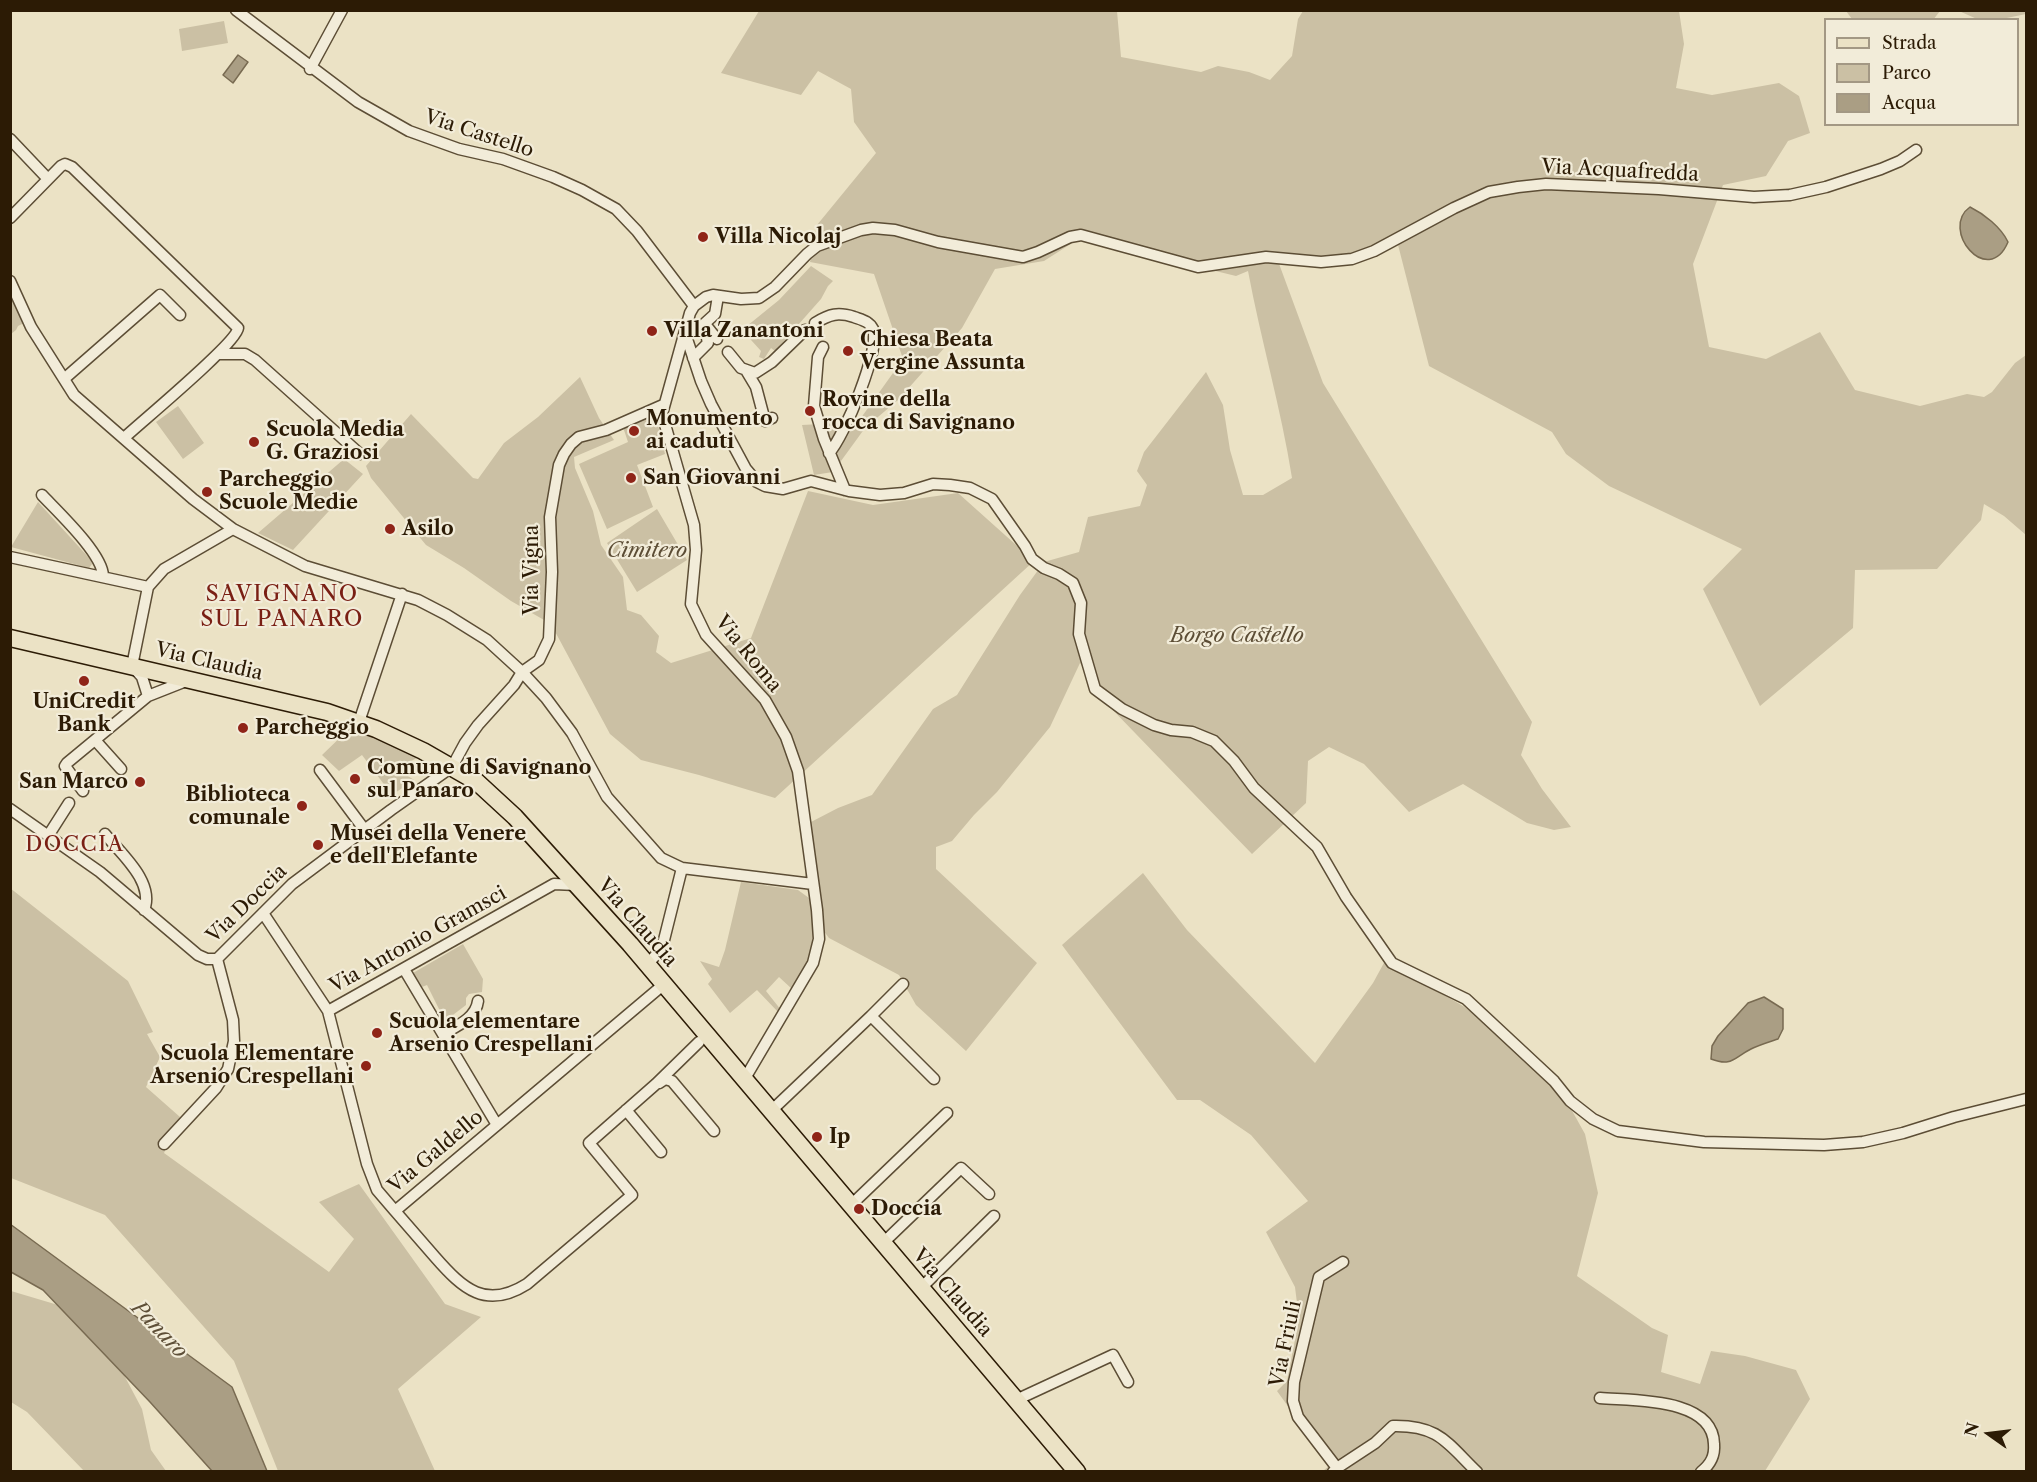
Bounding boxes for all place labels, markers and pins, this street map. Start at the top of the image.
place label: Villa Nicolaj [715,225,841,249]
marker: Villa Nicolaj [696,230,710,244]
place label: Villa Zanantoni [664,319,824,343]
marker: Villa Zanantoni [645,324,659,338]
place label: Chiesa Beata Vergine Assunta [860,328,1025,375]
marker: Chiesa Beata Vergine Assunta [841,344,855,358]
place label: Rovine della rocca di Savignano [822,388,1015,435]
marker: Rovine della rocca di Savignano [803,404,817,418]
place label: Monumento ai caduti [646,407,773,454]
place label: Scuola Media G. Graziosi [266,418,404,465]
marker: Monumento ai caduti [627,424,641,438]
marker: Scuola Media G. Graziosi [247,435,261,449]
place label: San Giovanni [643,466,780,490]
place label: Parcheggio Scuole Medie [219,468,358,515]
marker: San Giovanni [624,471,638,485]
marker: Parcheggio Scuole Medie [200,485,214,499]
place label: Asilo [402,517,454,541]
marker: Asilo [383,522,397,536]
marker: UniCredit Bank [77,674,91,688]
place label: UniCredit Bank [33,690,135,737]
place label: Parcheggio [255,716,369,740]
marker: Parcheggio [236,721,250,735]
place label: Comune di Savignano sul Panaro [367,756,592,803]
place label: San Marco [19,770,128,794]
marker: Comune di Savignano sul Panaro [348,772,362,786]
marker: San Marco [133,775,147,789]
place label: Biblioteca comunale [186,783,290,830]
marker: Biblioteca comunale [295,799,309,813]
place label: Musei della Venere e dell'Elefante [330,822,526,869]
marker: Musei della Venere e dell'Elefante [311,838,325,852]
place label: Scuola elementare Arsenio Crespellani [389,1010,593,1057]
marker: Scuola elementare Arsenio Crespellani [370,1026,384,1040]
place label: Scuola Elementare Arsenio Crespellani [150,1042,354,1089]
marker: Scuola Elementare Arsenio Crespellani [359,1059,373,1073]
place label: Ip [829,1125,851,1149]
marker: Ip [810,1130,824,1144]
place label: Doccia [871,1197,942,1221]
marker: Doccia [852,1202,866,1216]

